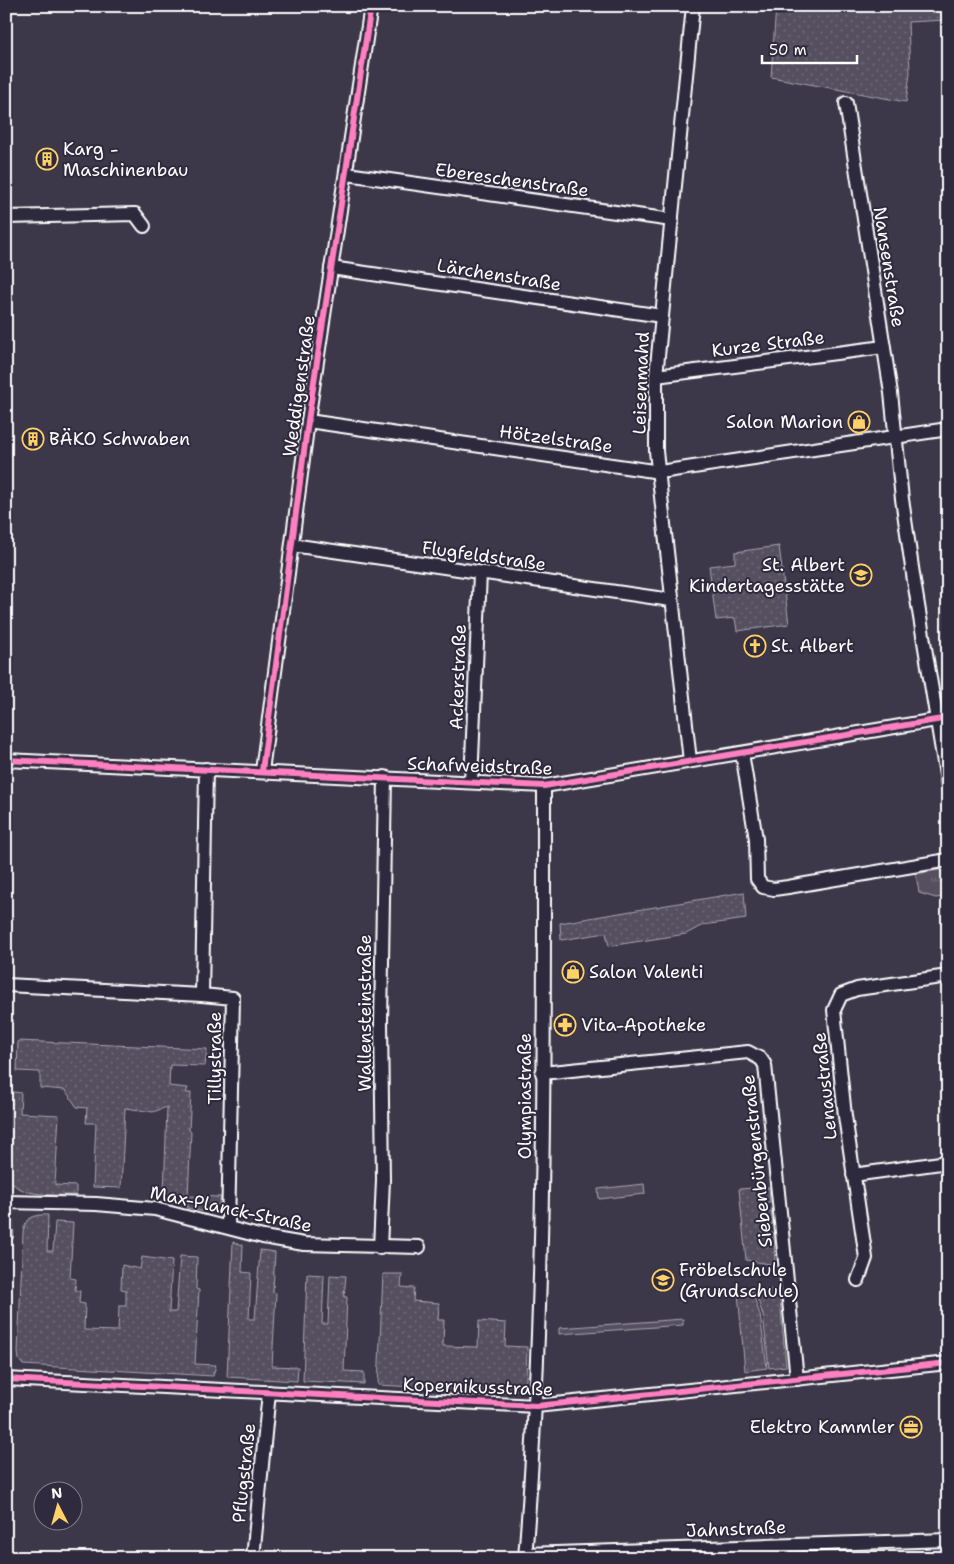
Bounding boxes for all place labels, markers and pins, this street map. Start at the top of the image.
place label: Karg - Maschinenbau [63,137,188,182]
building icon: Karg - Maschinenbau [35,147,59,171]
place label: Salon Marion [726,410,843,434]
shop icon: Salon Marion [847,410,871,434]
building icon: BÄKO Schwaben [21,427,45,451]
place label: BÄKO Schwaben [49,427,190,451]
place label: St. Albert Kindertagesstätte [689,553,845,598]
school or university icon: St. Albert Kindertagesstätte [849,563,873,587]
church icon: St. Albert [743,634,767,658]
place label: St. Albert [771,634,854,658]
shop icon: Salon Valenti [561,960,585,984]
place label: Salon Valenti [589,960,704,984]
pharmacy icon: Vita-Apotheke [553,1013,577,1037]
place label: Vita-Apotheke [581,1013,706,1037]
place label: Fröbelschule (Grundschule) [679,1258,799,1303]
school or university icon: Fröbelschule (Grundschule) [651,1268,675,1292]
place label: Elektro Kammler [750,1415,895,1439]
office icon: Elektro Kammler [899,1415,923,1439]

